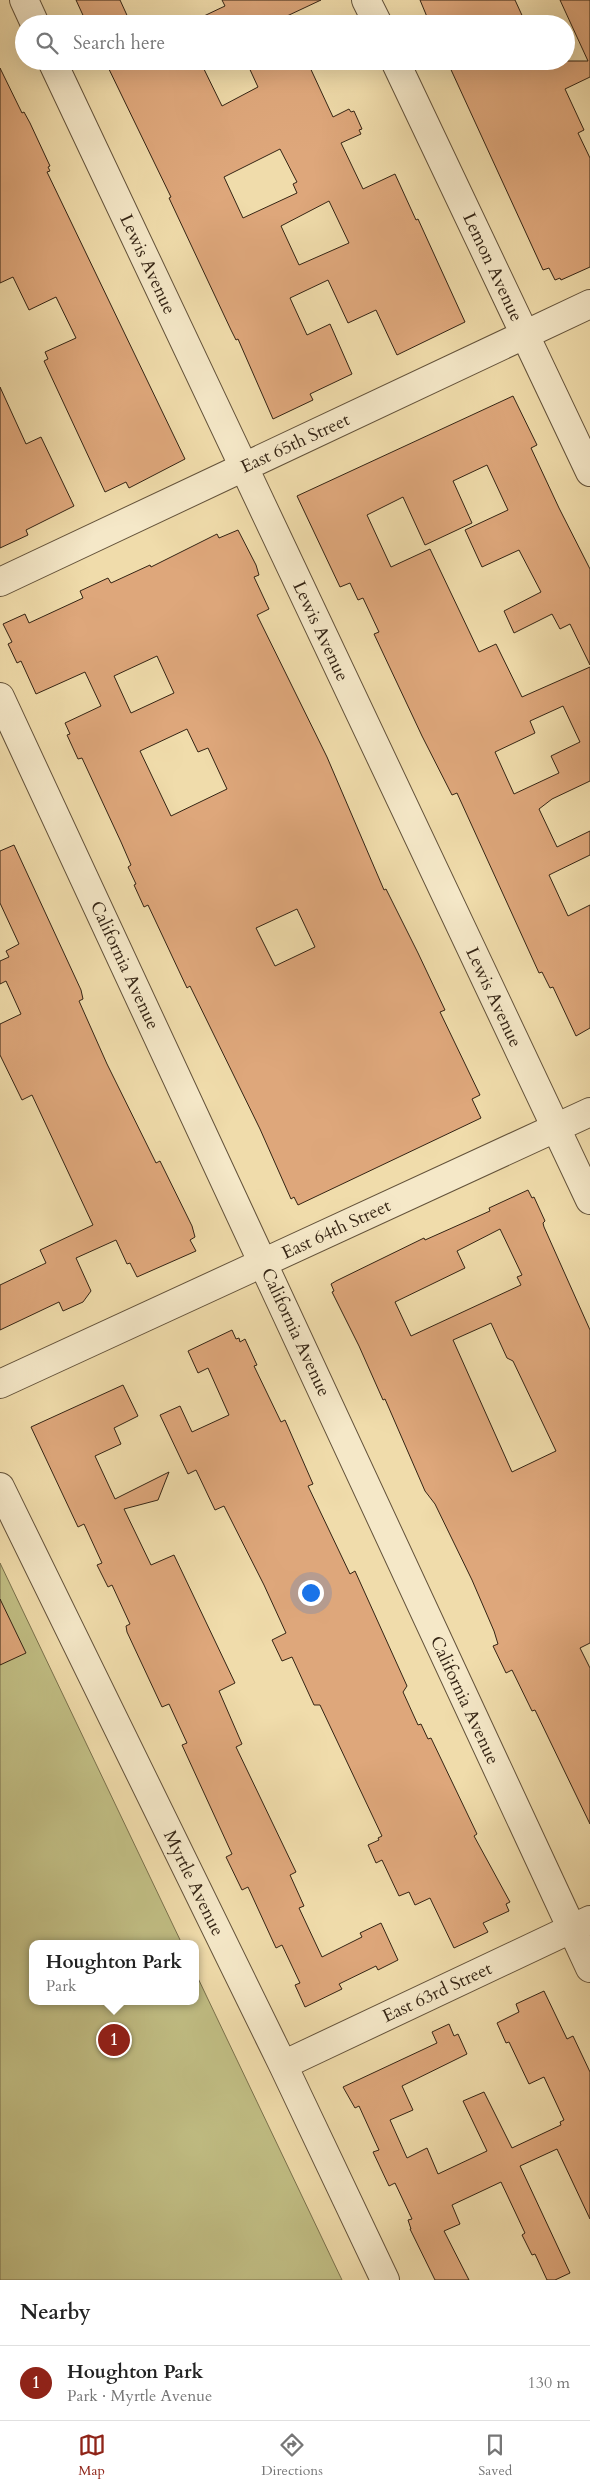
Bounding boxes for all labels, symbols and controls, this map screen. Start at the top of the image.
search box [15,15,575,70]
icon: search [33,29,61,57]
text: Search here [73,30,165,56]
street label: Lemon Avenue [456,209,529,326]
street label: Lewis Avenue [113,210,182,318]
street label: East 65th Street [237,407,354,480]
street label: Lewis Avenue [286,577,355,685]
street label: California Avenue [84,897,165,1034]
street label: Lewis Avenue [459,943,528,1051]
street label: East 64th Street [278,1193,395,1266]
street label: California Avenue [255,1264,336,1401]
your location [298,1580,324,1606]
street label: California Avenue [424,1632,505,1769]
street label: Myrtle Avenue [157,1826,230,1940]
popup [29,1940,199,2005]
text: Houghton Park [46,1949,182,1975]
street label: East 63rd Street [378,1956,496,2029]
text: Park [46,1975,77,1997]
pin: 1 [98,2021,130,2059]
text: Nearby [20,2298,91,2327]
text: Houghton Park [67,2359,203,2385]
text: 1 [32,2372,40,2394]
text: 130 m [528,2372,570,2394]
text: Park · Myrtle Avenue [67,2385,212,2407]
tab: Map [78,2431,106,2480]
tab: Directions [261,2431,323,2480]
tab: Saved [478,2431,512,2480]

